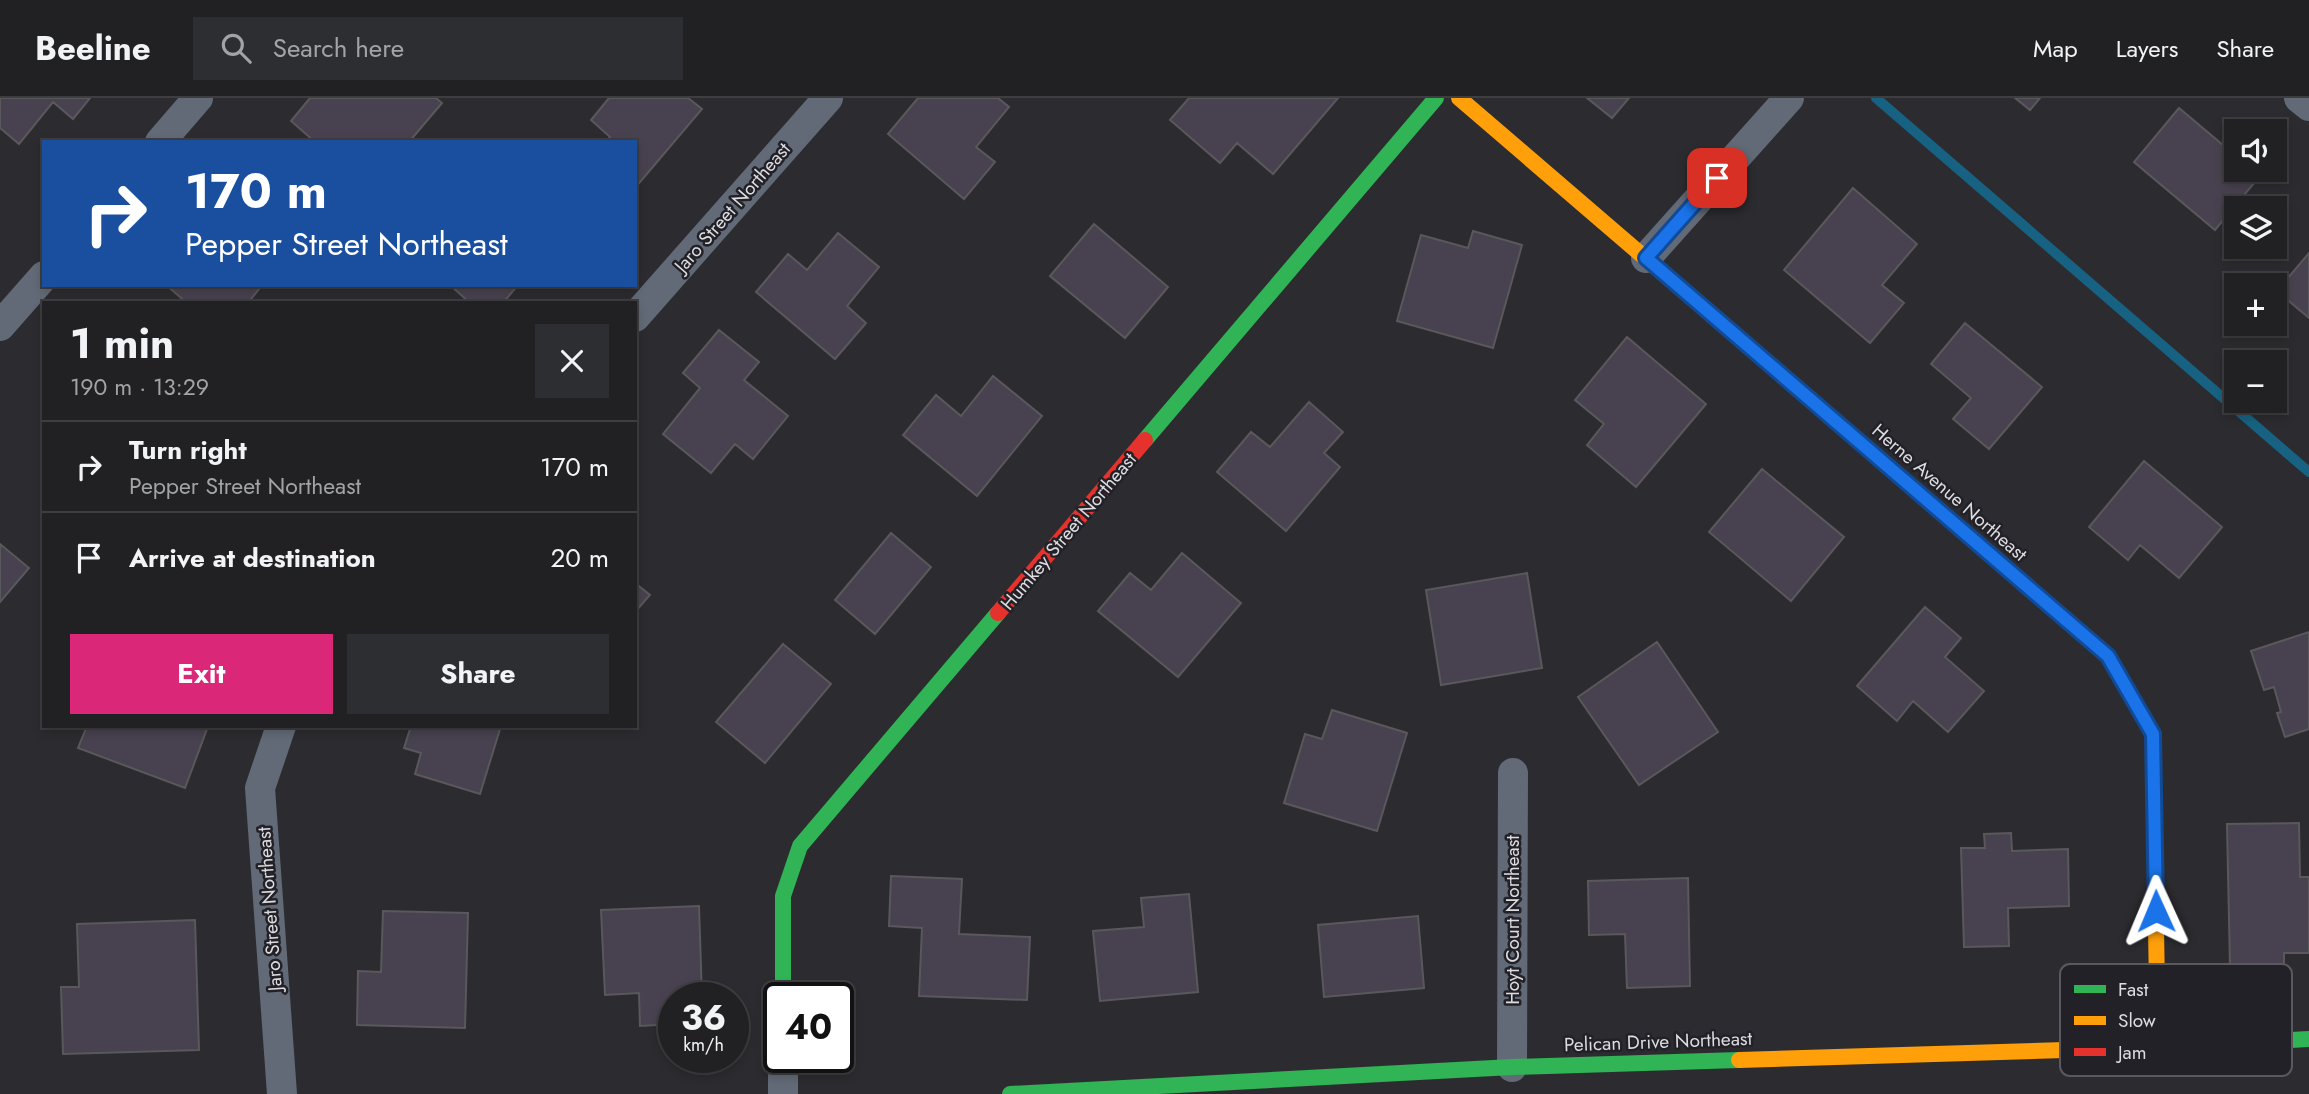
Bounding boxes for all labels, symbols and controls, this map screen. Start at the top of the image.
search box [193,17,683,80]
text: Beeline [35,25,151,72]
icon: search [217,29,255,67]
text: Search here [273,29,404,67]
text: Map [2033,31,2078,66]
text: Layers [2116,31,2178,66]
text: Share [2216,31,2274,66]
map controls [2224,119,2287,413]
button: sound [2224,119,2287,182]
street label: Jaro Street Northeast [666,136,797,280]
pin [1687,148,1747,208]
text: 170 m [185,156,327,226]
icon: arrive [1698,159,1736,197]
icon: right [70,168,161,259]
button: layers [2224,196,2287,259]
text: Pepper Street Northeast [185,221,508,267]
button: + [2224,273,2287,336]
text: 1 min [70,313,174,374]
button: close [535,324,609,398]
button: − [2224,350,2287,413]
text: 190 m · 13:29 [70,370,209,404]
street label: Herne Avenue Northeast [1866,417,2033,568]
text: Turn right [129,431,247,469]
street label: Humkey Street Northeast [994,446,1143,616]
icon: right [70,448,108,486]
text: 170 m [540,448,609,486]
text: Pepper Street Northeast [129,469,361,503]
icon: arrive [70,539,108,577]
text: Arrive at destination [129,539,376,577]
text: 20 m [551,539,609,577]
button: Exit [70,634,333,714]
button: Share [347,634,609,714]
street label: Jaro Street Northeast [250,826,289,995]
street label: Hoyt Court Northeast [1499,835,1526,1005]
position arrow [2119,874,2193,948]
legend [2060,964,2292,1076]
text: Fast [2118,976,2149,1003]
speed limit sign: 40 [763,982,854,1073]
text: 36 [681,993,726,1043]
text: Slow [2118,1007,2156,1034]
street label: Pelican Drive Northeast [1564,1025,1753,1058]
text: km/h [683,1032,724,1058]
text: Jam [2115,1039,2147,1066]

